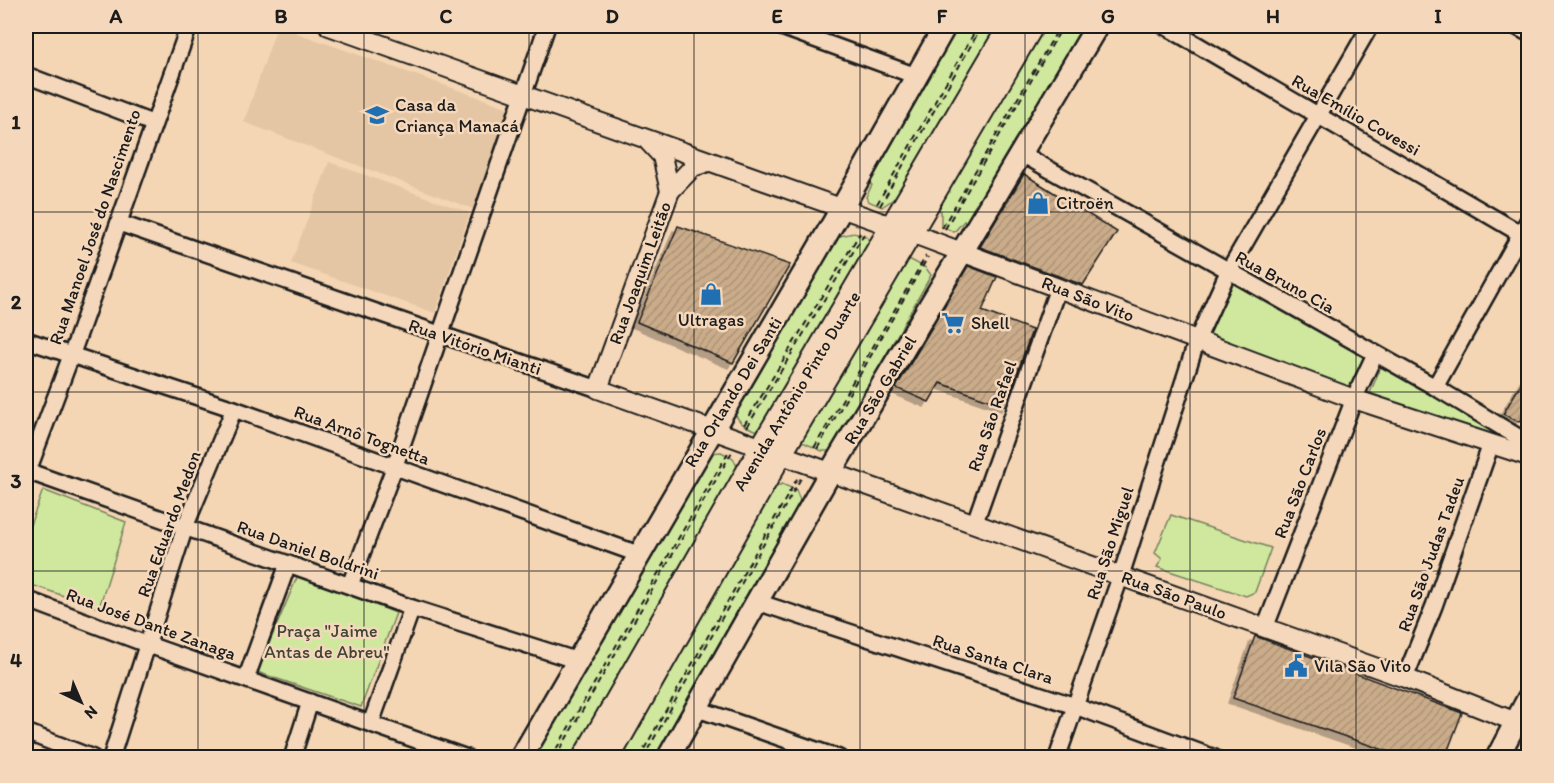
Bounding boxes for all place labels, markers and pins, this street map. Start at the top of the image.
place label: Casa da Criança Manacá [395,94,519,137]
school or university icon: Casa da Criança Manacá [364,102,390,128]
shop icon: Citroën [1025,190,1051,216]
place label: Citroën [1056,192,1114,214]
shop icon: Ultragas [698,281,724,307]
place label: Ultragas [678,309,744,331]
supermarket icon: Shell [940,310,966,336]
place label: Shell [971,312,1010,334]
public building icon: Vila São Vito [1283,653,1309,679]
place label: Vila São Vito [1314,655,1411,677]

